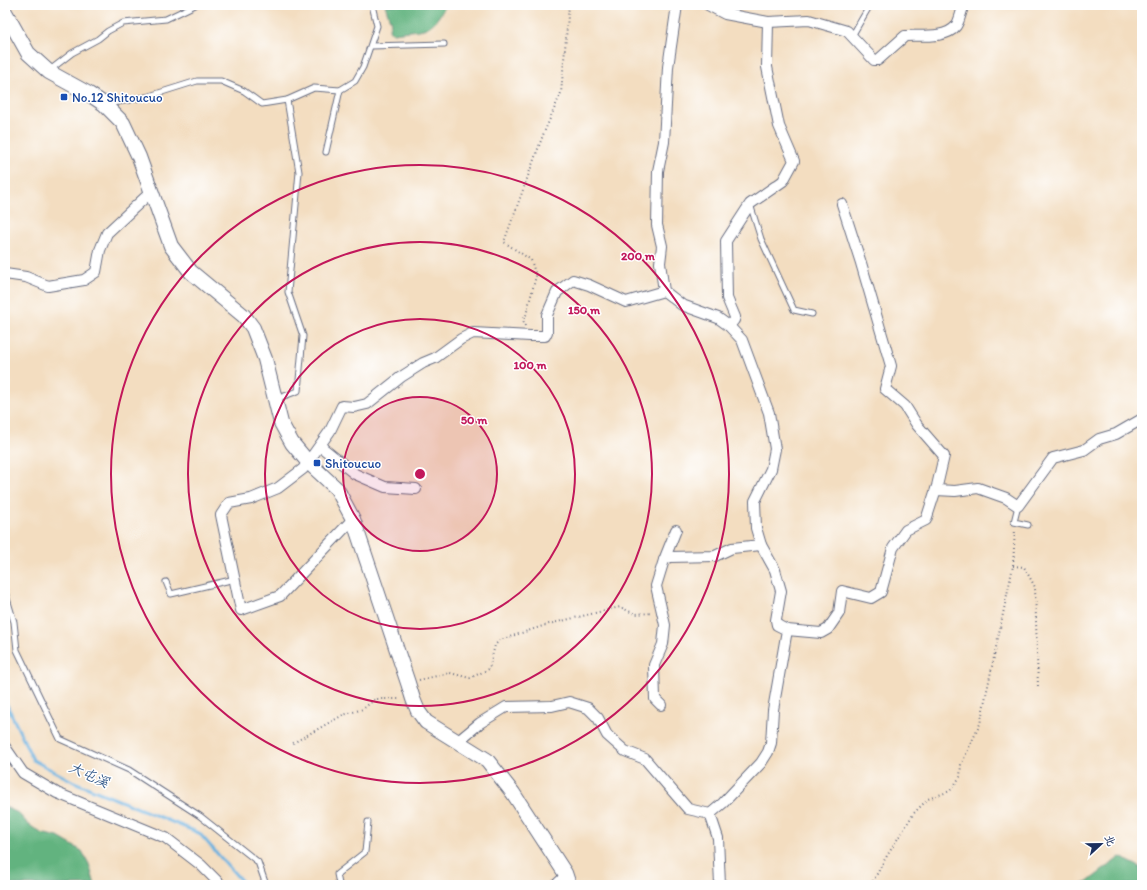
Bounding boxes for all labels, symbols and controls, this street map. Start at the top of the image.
place label: No.12 Shitoucuo [72,90,163,105]
marker: No.12 Shitoucuo [59,92,69,102]
text: 200 m [621,249,656,263]
text: 150 m [568,303,601,317]
text: 100 m [513,358,547,372]
text: 50 m [461,413,488,427]
place label: Shitoucuo [325,456,382,471]
marker: Shitoucuo [312,458,322,468]
centre of rings [413,467,427,481]
water label: 大屯溪 [66,759,113,792]
north arrow [1081,824,1121,864]
text: 北 [1102,833,1118,848]

